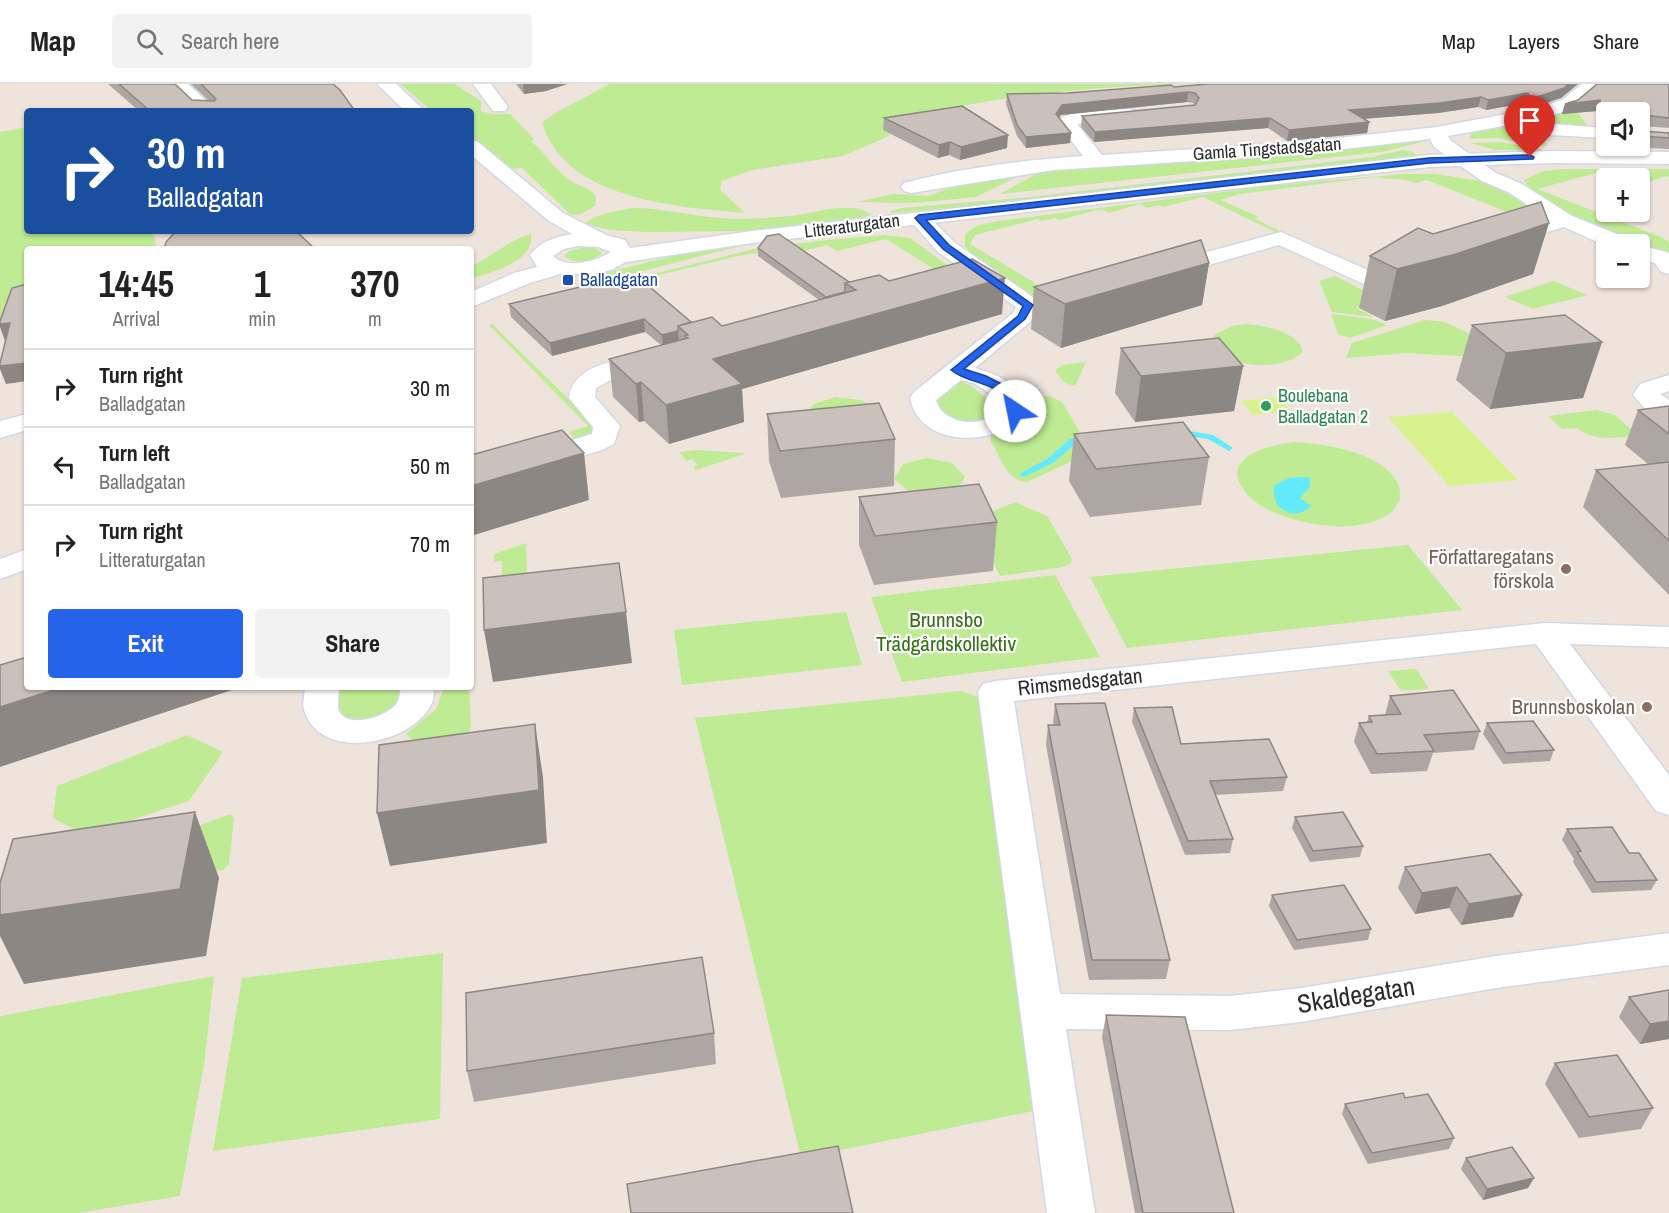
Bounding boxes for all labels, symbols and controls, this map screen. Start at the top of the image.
search box [112,14,532,68]
text: Map [30,22,76,60]
icon: search [133,25,166,58]
text: Search here [181,26,279,56]
text: Map [1442,27,1475,56]
text: Layers [1508,27,1560,56]
text: Share [1593,27,1639,56]
pin [1504,95,1555,157]
map controls [1596,102,1650,288]
button: sound [1596,102,1650,156]
icon: arrive [1513,104,1546,137]
text: 30 m [147,125,226,181]
street label: Gamla Tingstadsgatan [1192,131,1342,166]
icon: right [48,132,126,210]
button: + [1596,168,1650,222]
text: Balladgatan [147,179,264,215]
street label: Litteraturgatan [803,207,901,244]
button: − [1596,234,1650,288]
text: 14:45 [98,260,174,308]
text: 1 [254,260,270,308]
text: 370 [350,260,400,308]
place label: Balladgatan [580,267,658,292]
marker: Balladgatan [561,273,575,287]
text: Arrival [113,305,160,332]
text: min [248,305,276,332]
text: m [368,305,382,332]
text: Turn right [99,360,183,390]
icon: right [48,372,81,405]
text: 30 m [410,373,450,403]
position arrow [983,379,1047,443]
place label: Boulebana Balladgatan 2 [1278,383,1368,429]
text: Balladgatan [99,390,186,417]
marker: Boulebana Balladgatan 2 [1259,399,1273,413]
text: Turn left [99,438,170,468]
icon: left [48,450,81,483]
text: 50 m [410,451,450,481]
text: Balladgatan [99,468,186,495]
text: Turn right [99,516,183,546]
icon: right [48,528,81,561]
text: 70 m [410,529,450,559]
place label: Författaregatans förskola [1428,542,1554,595]
text: Litteraturgatan [99,546,206,573]
marker: Författaregatans förskola [1559,562,1573,576]
park label: Brunnsbo Trädgårdskollektiv [876,605,1016,658]
button: Exit [48,609,243,678]
button: Share [255,609,450,678]
street label: Rimsmedsgatan [1016,661,1144,702]
place label: Brunnsboskolan [1512,692,1635,721]
marker: Brunnsboskolan [1640,700,1654,714]
street label: Skaldegatan [1295,968,1417,1021]

